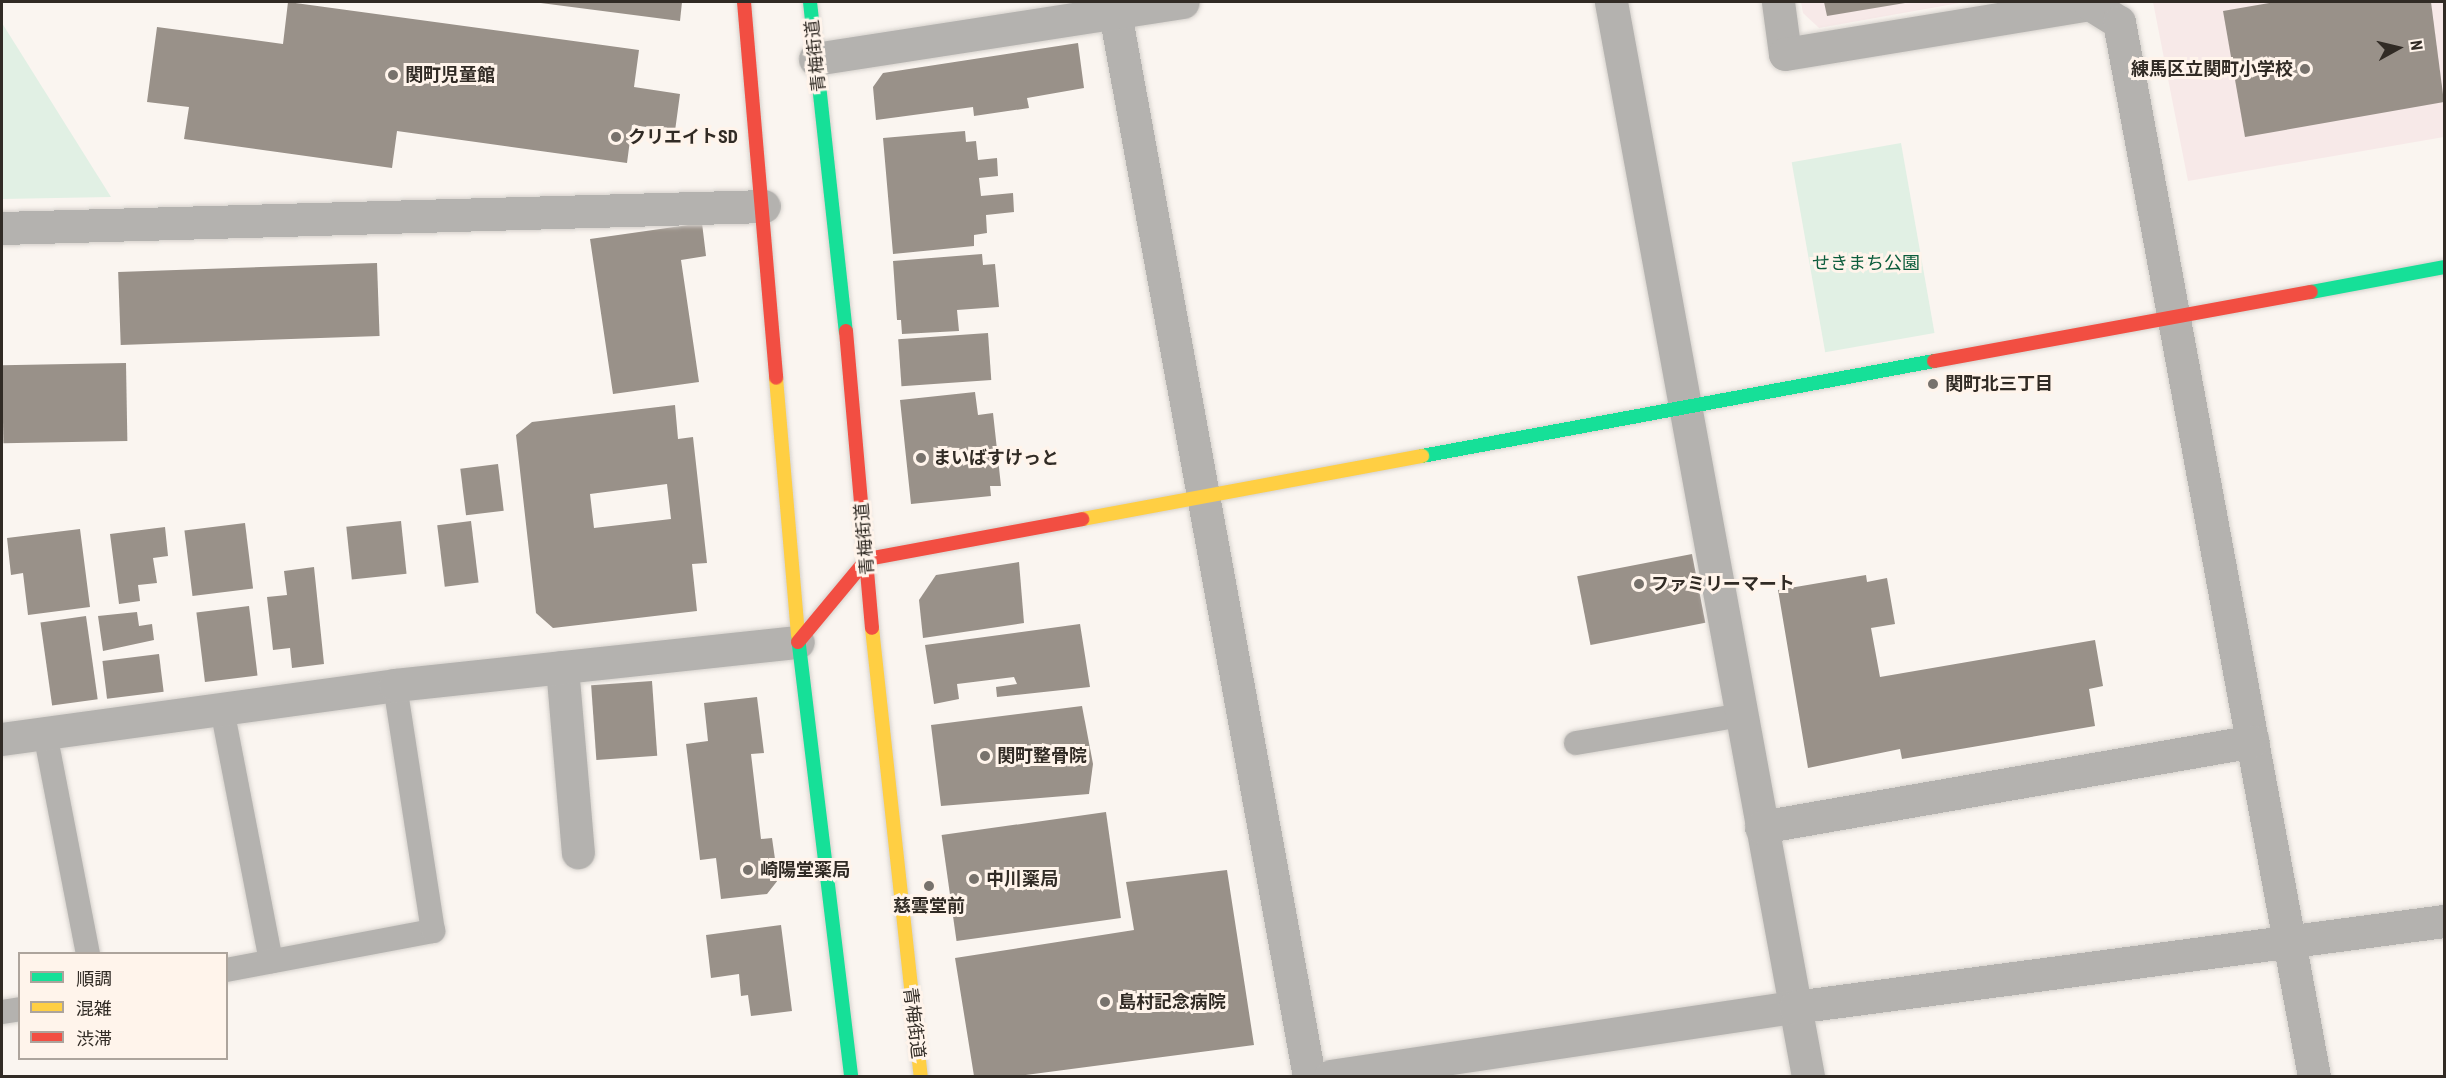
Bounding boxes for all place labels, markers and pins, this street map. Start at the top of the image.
place label: 練馬区立関町小学校 [2131,58,2293,80]
marker: 練馬区立関町小学校 [2298,62,2312,76]
place label: 関町児童館 [405,64,495,86]
marker: 関町児童館 [386,68,400,82]
place label: クリエイトSD [628,126,738,148]
marker: クリエイトSD [609,130,623,144]
place label: 関町北三丁目 [1945,373,2053,395]
marker: 関町北三丁目 [1926,377,1940,391]
place label: まいばすけっと [933,447,1059,469]
marker: まいばすけっと [914,451,928,465]
place label: ファミリーマート [1651,573,1795,595]
marker: ファミリーマート [1632,577,1646,591]
place label: 関町整骨院 [997,745,1087,767]
marker: 関町整骨院 [978,749,992,763]
place label: 崎陽堂薬局 [760,859,850,881]
marker: 崎陽堂薬局 [741,863,755,877]
place label: 中川薬局 [986,868,1058,890]
marker: 中川薬局 [967,872,981,886]
marker: 慈雲堂前 [922,879,936,893]
place label: 慈雲堂前 [893,895,965,917]
place label: 島村記念病院 [1118,991,1226,1013]
marker: 島村記念病院 [1096,993,1114,1011]

